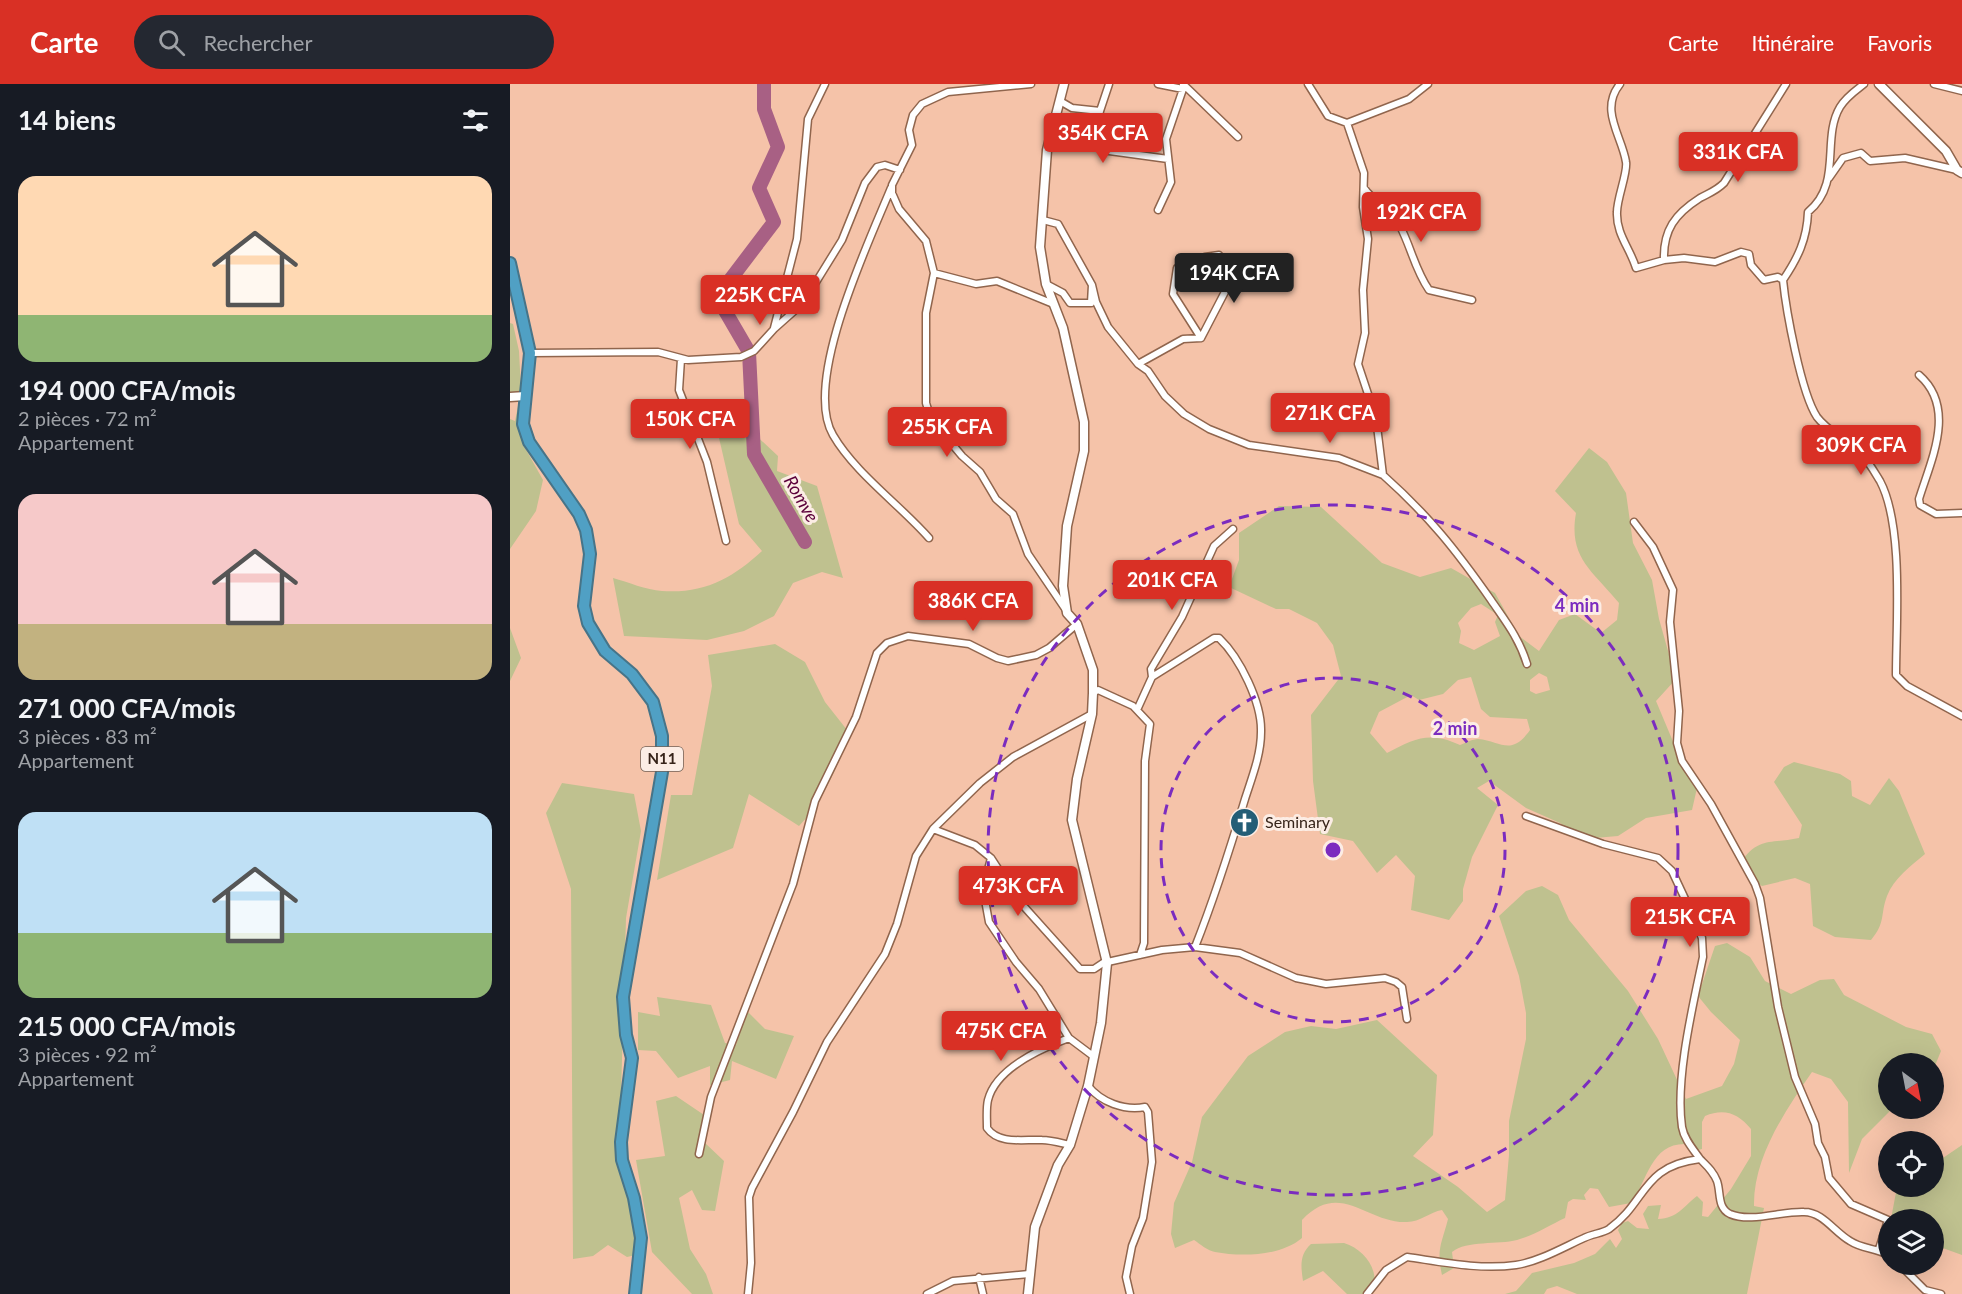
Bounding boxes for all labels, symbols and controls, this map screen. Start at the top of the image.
search box [134,15,554,69]
text: Carte [30,25,98,59]
icon: search [155,26,188,59]
text: Rechercher [203,29,312,56]
text: Carte [1668,30,1719,55]
text: Itinéraire [1752,30,1834,55]
text: Favoris [1867,30,1932,55]
text: 14 biens [18,104,116,136]
icon: filters [459,104,492,137]
pin: 354K CFA [1041,113,1165,164]
text: 354K CFA [1058,120,1148,144]
pin: 331K CFA [1676,132,1800,183]
text: 331K CFA [1693,139,1783,163]
pin: 192K CFA [1359,192,1483,243]
text: 192K CFA [1376,199,1466,223]
icon: home [201,215,309,323]
pin: 194K CFA [1172,253,1296,304]
text: 194K CFA [1189,260,1279,284]
pin: 225K CFA [698,275,822,326]
text: 225K CFA [715,282,805,306]
text: 194 000 CFA/mois [18,374,236,406]
pin: 271K CFA [1268,393,1392,444]
pin: 150K CFA [628,399,752,450]
text: 271K CFA [1285,400,1375,424]
text: 2 pièces · 72 m² [18,406,157,430]
text: 150K CFA [645,406,735,430]
pin: 255K CFA [885,407,1009,458]
text: 255K CFA [902,414,992,438]
pin: 309K CFA [1799,425,1923,476]
text: Appartement [18,430,134,454]
text: 309K CFA [1816,432,1906,456]
water label: Romve [780,471,824,526]
icon: home [201,533,309,641]
pin: 201K CFA [1110,560,1234,611]
text: 201K CFA [1127,567,1217,591]
pin: 386K CFA [911,581,1035,632]
text: 386K CFA [928,588,1018,612]
text: 4 min [1555,594,1599,616]
text: 271 000 CFA/mois [18,692,236,724]
text: 2 min [1433,717,1477,739]
text: 3 pièces · 83 m² [18,724,157,748]
road number: N11 [641,747,683,771]
text: Appartement [18,748,134,772]
church icon: Seminary [1228,806,1260,838]
place label: Seminary [1265,812,1331,831]
centre of rings [1323,840,1343,860]
icon: home [201,851,309,959]
pin: 473K CFA [956,866,1080,917]
text: 473K CFA [973,873,1063,897]
pin: 215K CFA [1628,897,1752,948]
text: 215K CFA [1645,904,1735,928]
text: 215 000 CFA/mois [18,1010,236,1042]
pin: 475K CFA [939,1011,1063,1062]
text: 475K CFA [956,1018,1046,1042]
text: 3 pièces · 92 m² [18,1042,157,1066]
north arrow [1878,1053,1944,1119]
map controls [1878,1053,1944,1275]
text: Appartement [18,1066,134,1090]
button: locate [1878,1131,1944,1197]
button: layers [1878,1209,1944,1275]

